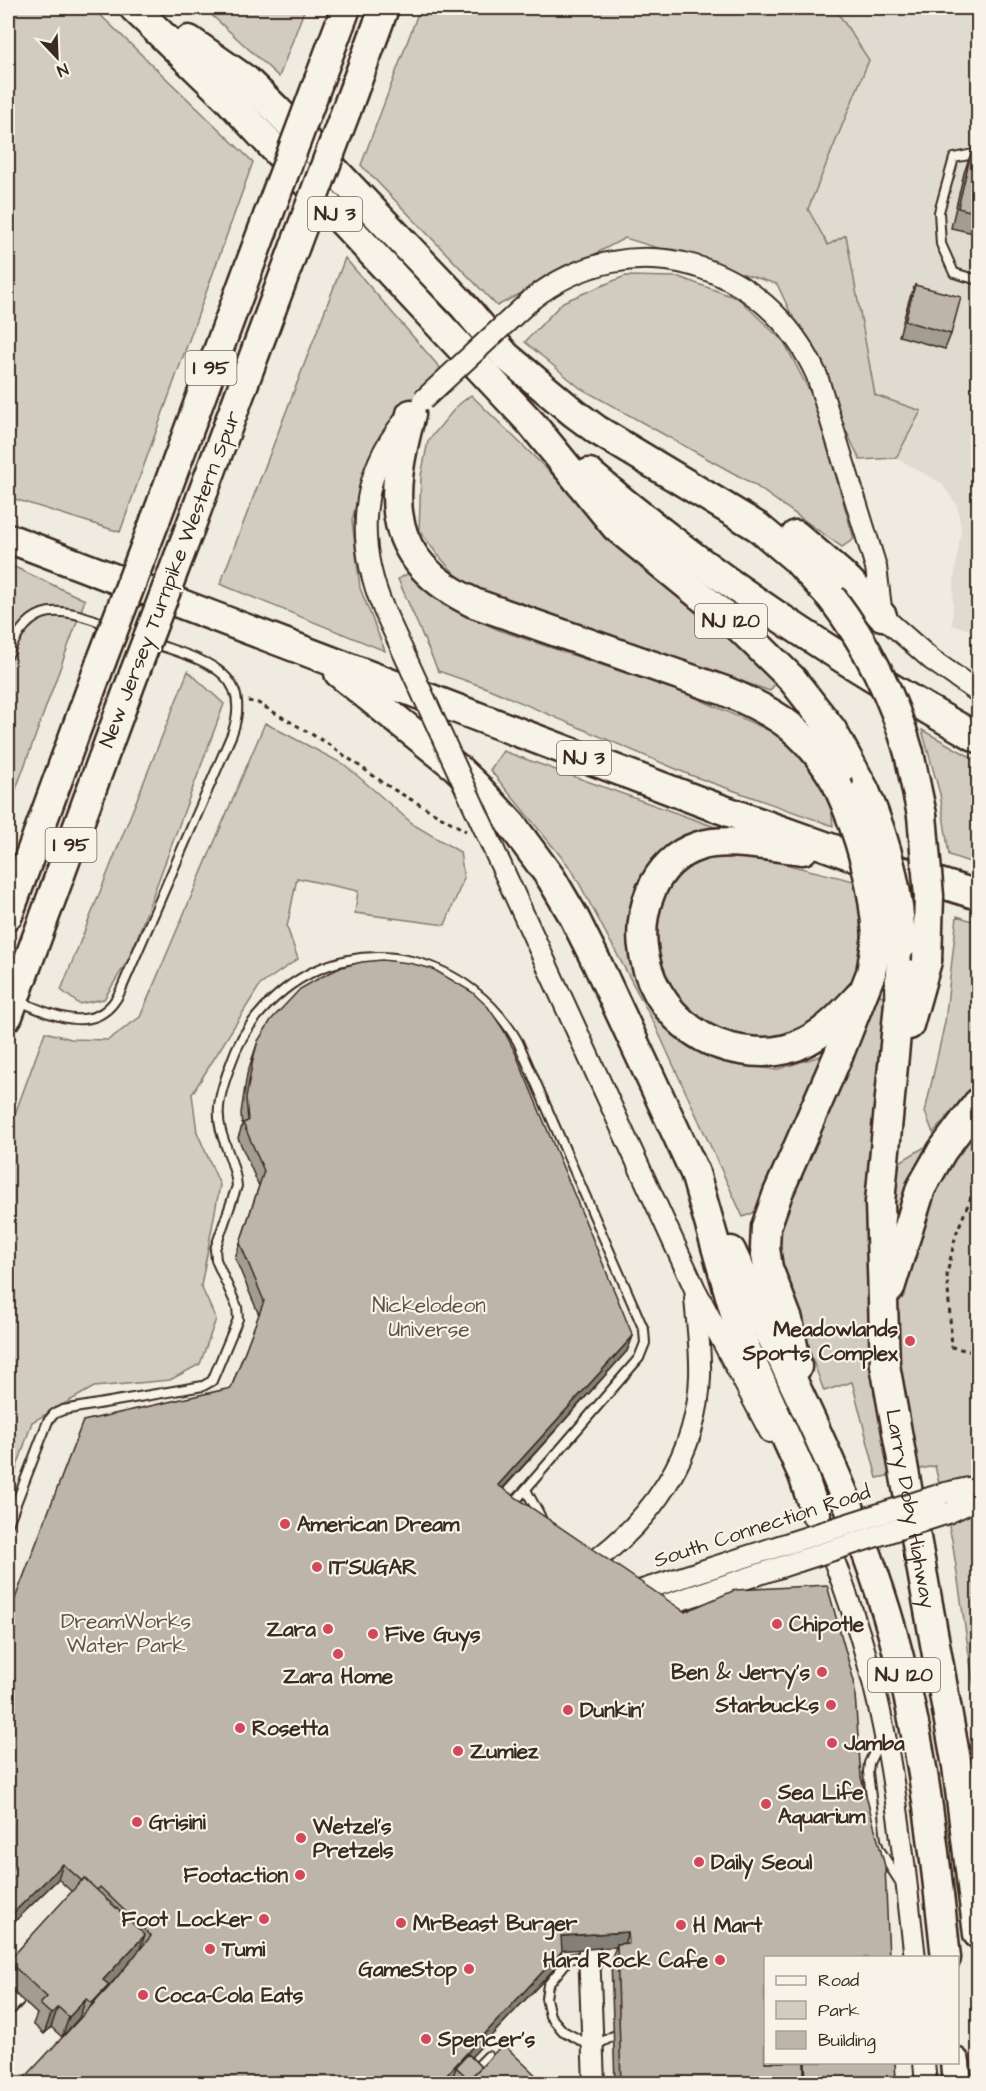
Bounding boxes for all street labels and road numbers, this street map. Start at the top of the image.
road number: NJ 3 [308,197,362,231]
road number: I 95 [186,351,236,385]
street label: New Jersey Turnpike Western Spur [92,406,250,752]
road number: NJ 120 [695,604,767,638]
road number: NJ 3 [557,741,611,775]
road number: I 95 [46,828,97,862]
street label: Larry Doby Highway [879,1407,943,1611]
street label: South Connection Road [650,1477,874,1575]
road number: NJ 120 [868,1658,940,1692]

